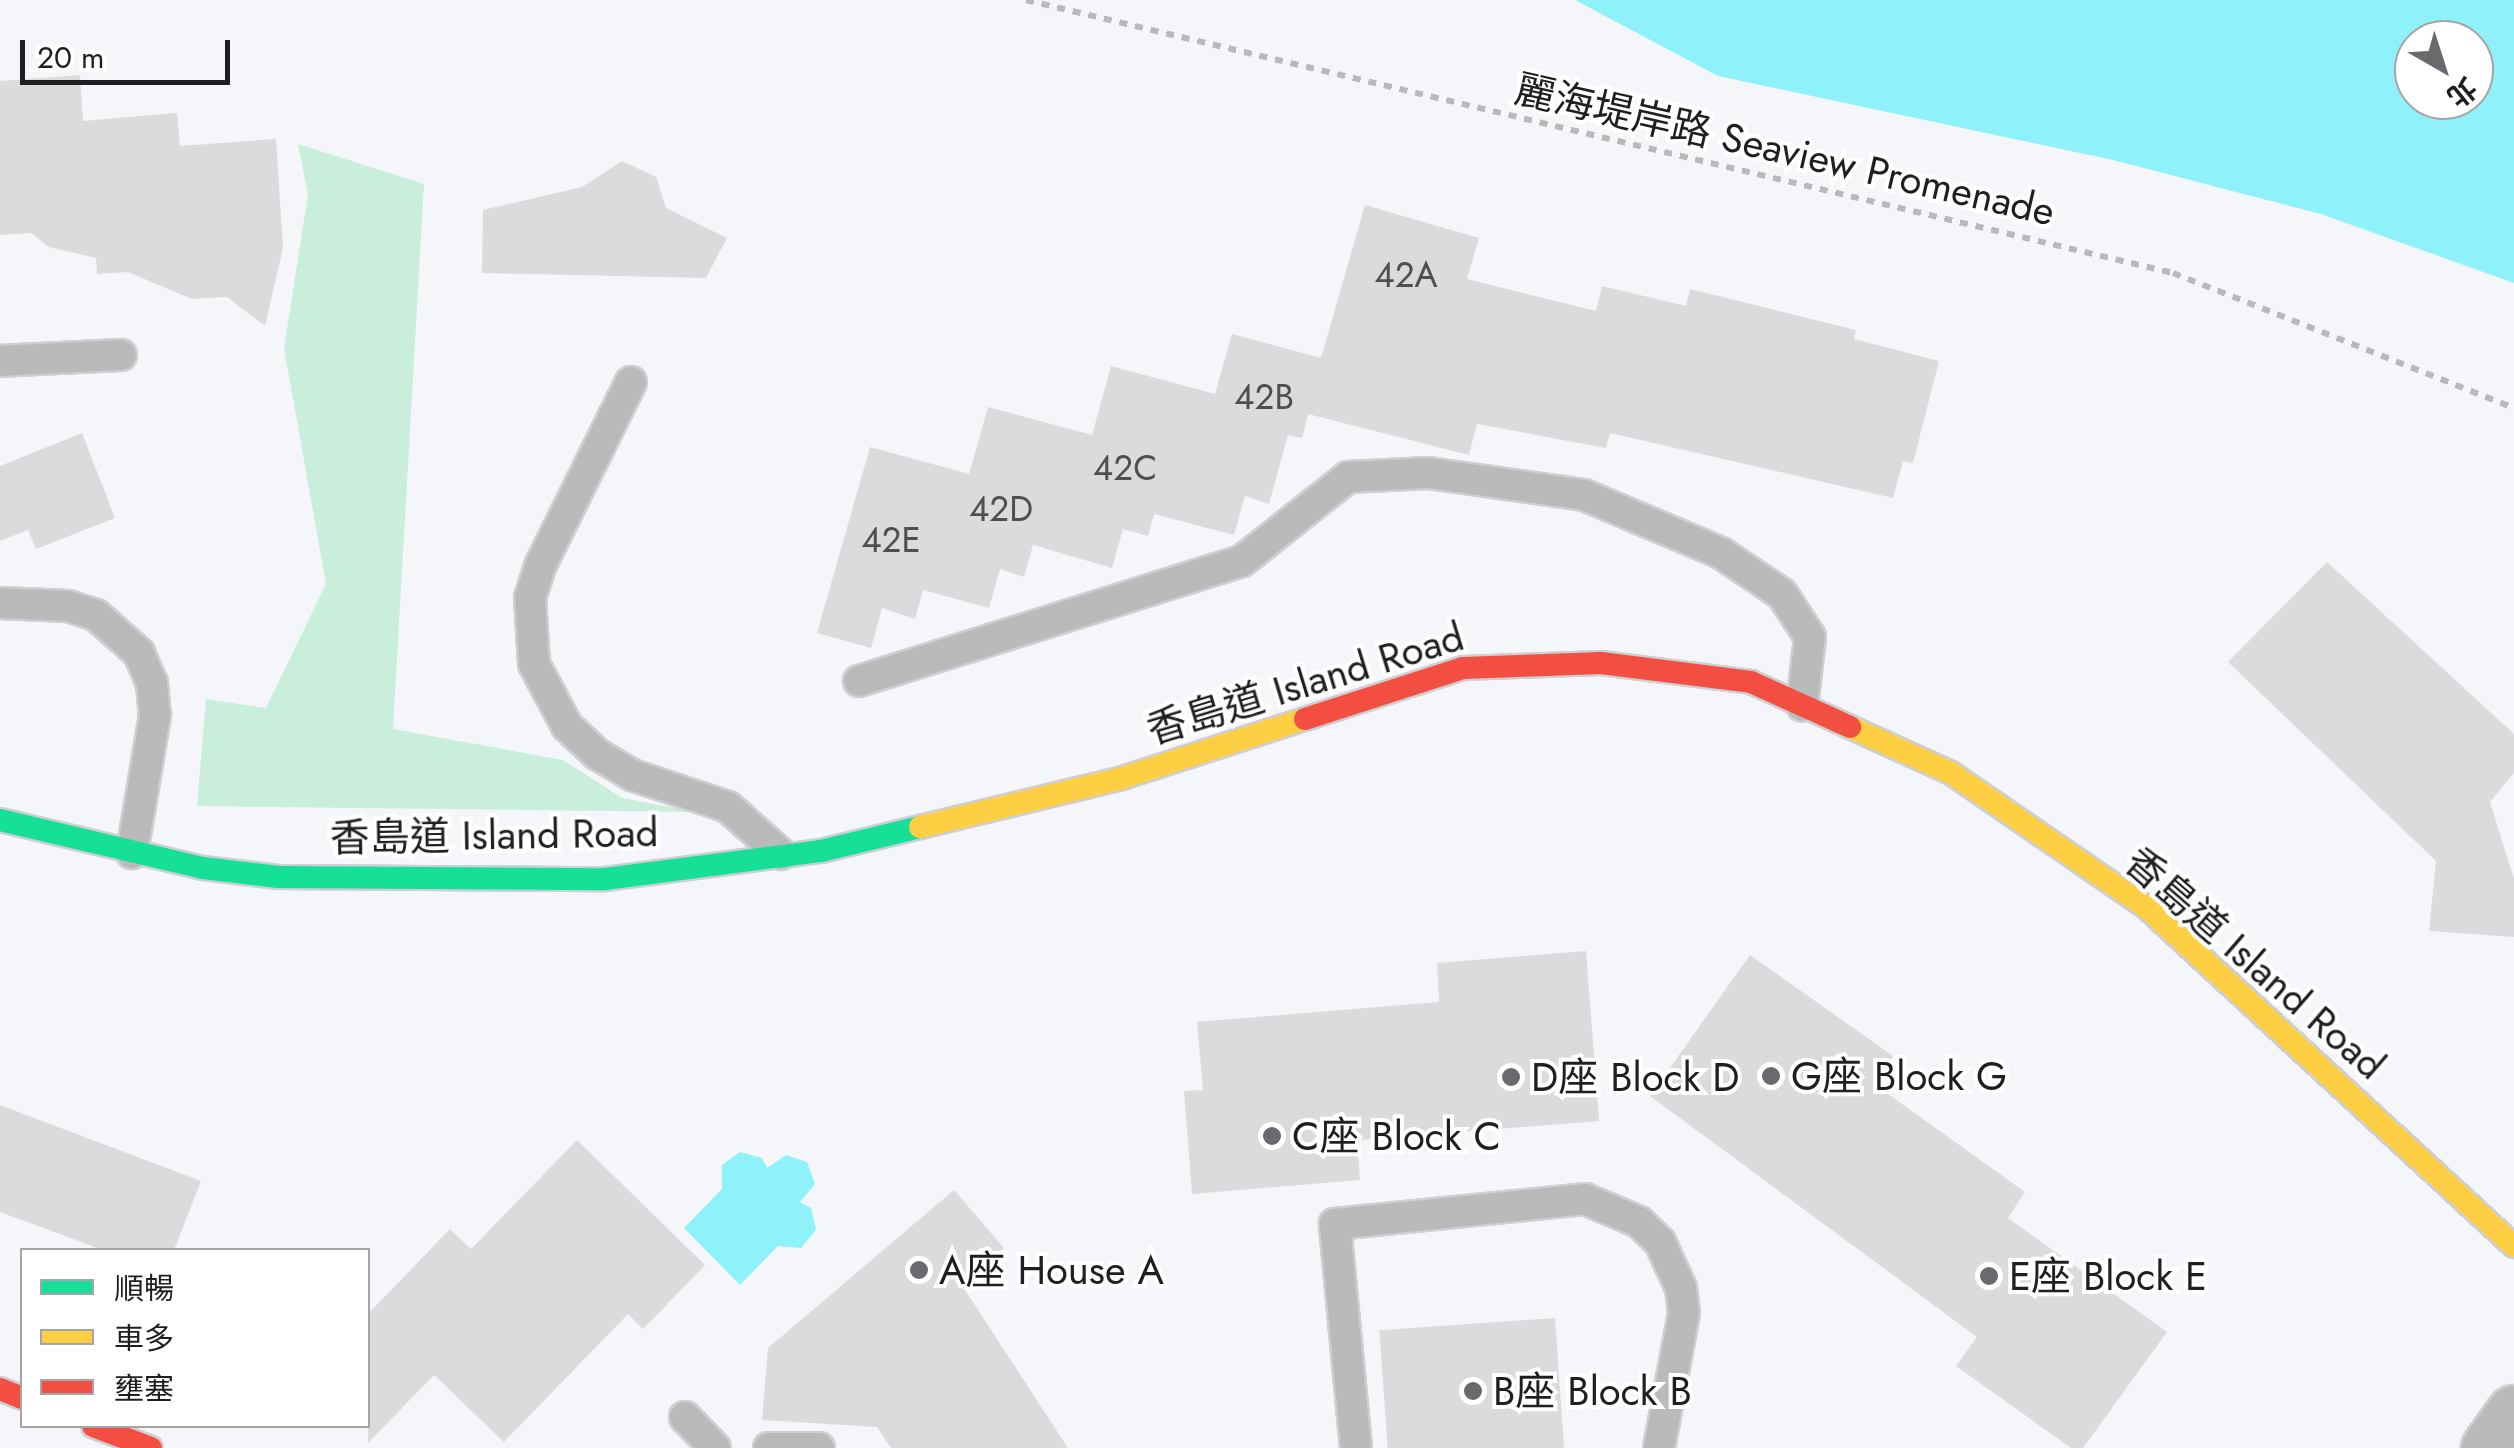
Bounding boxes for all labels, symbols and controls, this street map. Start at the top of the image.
scale bar [25,20,235,82]
north arrow [2394,20,2494,120]
text: 20 m [37,36,104,79]
street label: 麗海堤岸路 Seaview Promenade [1511,64,2059,236]
text: 北 [2438,67,2486,117]
house number: 42A [1374,254,1438,296]
house number: 42B [1234,376,1294,418]
house number: 42C [1093,447,1157,489]
house number: 42D [969,488,1033,530]
house number: 42E [861,519,921,561]
street label: 香島道 Island Road [1141,612,1469,754]
street label: 香島道 Island Road [329,808,659,862]
street label: 香島道 Island Road [2115,837,2395,1089]
place label: G座 Block G [1791,1052,2007,1100]
place label: D座 Block D [1531,1053,1739,1101]
marker: G座 Block G [1760,1065,1782,1087]
marker: D座 Block D [1500,1066,1522,1088]
place label: C座 Block C [1292,1112,1501,1160]
marker: C座 Block C [1261,1125,1283,1147]
place label: A座 House A [939,1246,1164,1294]
legend [20,1248,370,1428]
place label: E座 Block E [2009,1252,2207,1300]
marker: A座 House A [908,1259,930,1281]
marker: E座 Block E [1978,1265,2000,1287]
text: 順暢 [114,1267,174,1310]
text: 車多 [114,1317,174,1360]
text: 壅塞 [114,1367,174,1410]
place label: B座 Block B [1493,1367,1692,1415]
marker: B座 Block B [1462,1380,1484,1402]

